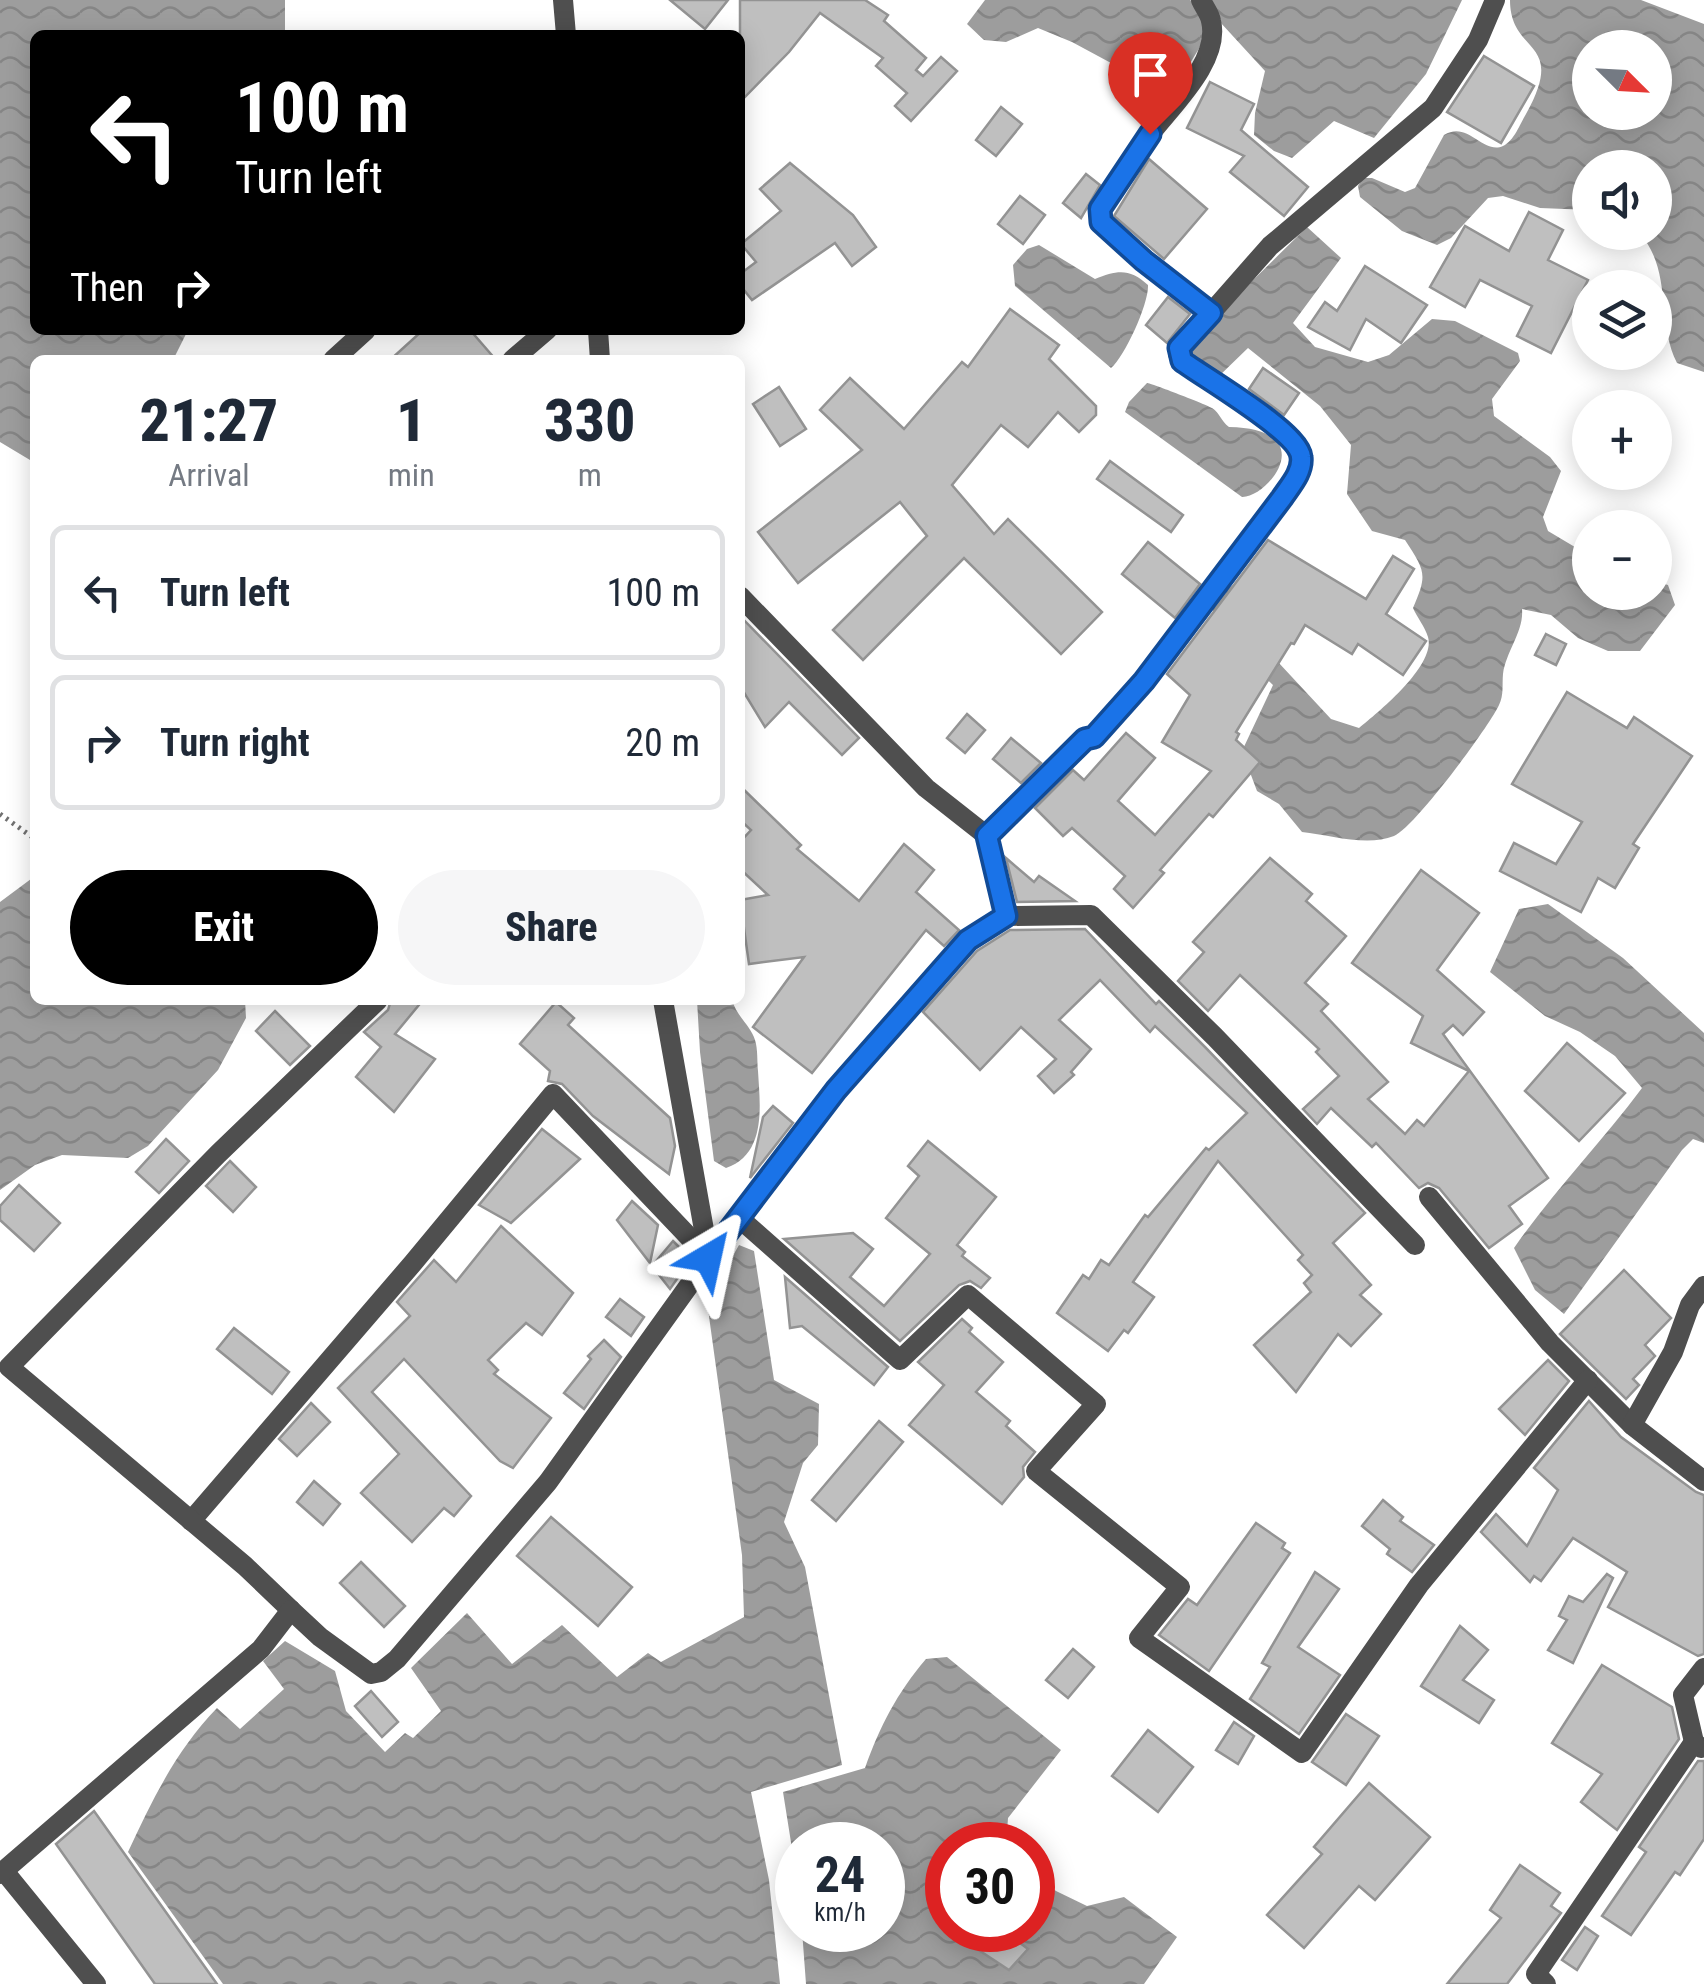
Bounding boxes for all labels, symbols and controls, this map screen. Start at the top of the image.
north arrow [1572,30,1672,130]
map controls [1572,30,1672,610]
pin [1108,32,1193,135]
icon: arrive [1123,47,1178,102]
text: 100 m [235,67,409,149]
icon: left [70,70,200,200]
button: sound [1572,150,1672,250]
text: Turn left [235,151,383,204]
icon: right [164,260,219,315]
text: Then [70,266,144,310]
button: layers [1572,270,1672,370]
text: 21:27 [139,385,278,456]
text: 1 [396,385,426,456]
text: 330 [544,385,636,456]
button: + [1572,390,1672,490]
text: Arrival [168,456,250,494]
text: min [388,456,435,494]
text: m [578,456,602,494]
button: − [1572,510,1672,610]
icon: left [75,565,130,620]
text: Turn left [160,571,290,615]
text: 100 m [606,571,700,615]
icon: right [75,715,130,770]
text: Turn right [160,721,310,765]
text: 20 m [625,721,700,765]
button: Exit [70,870,378,985]
button: Share [398,870,705,985]
position arrow [656,1206,760,1310]
speed limit sign: 30 [925,1822,1055,1952]
text: 24 [815,1846,865,1904]
text: km/h [814,1898,866,1927]

